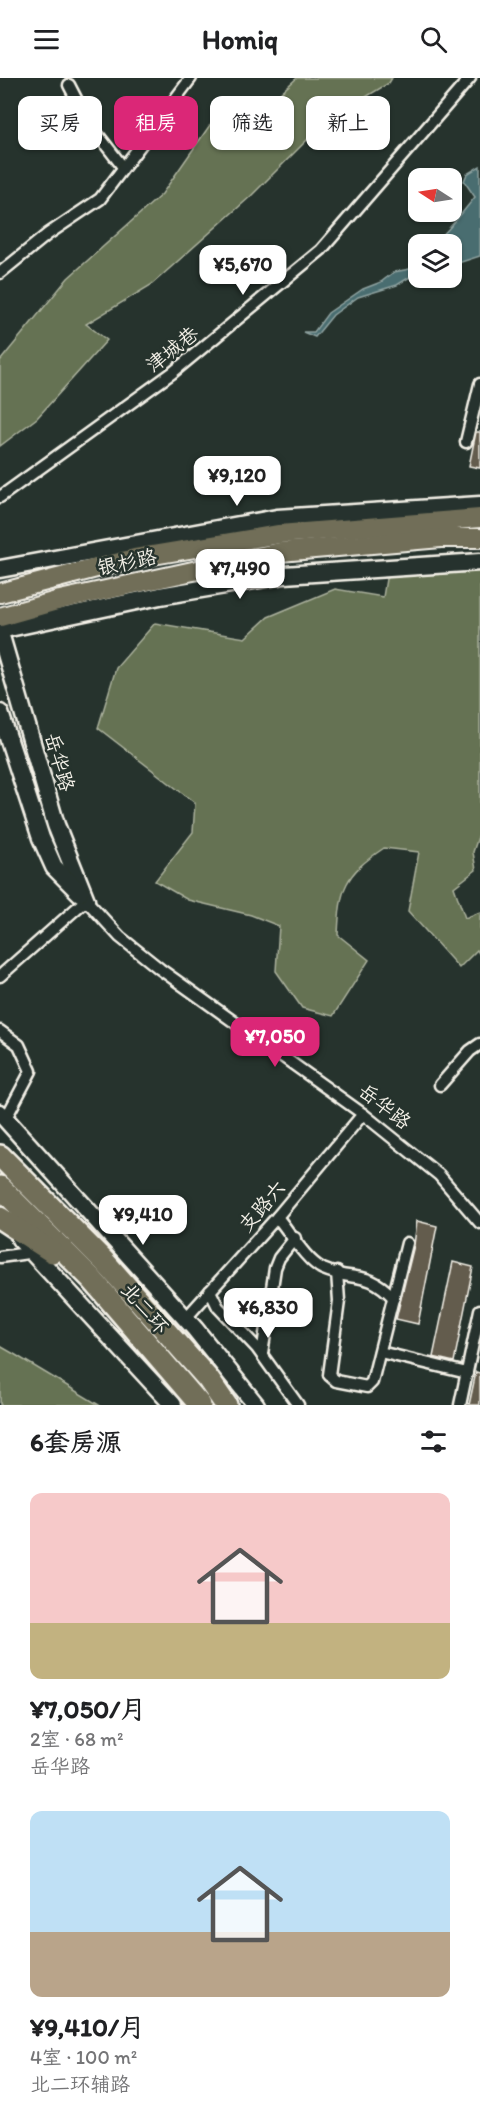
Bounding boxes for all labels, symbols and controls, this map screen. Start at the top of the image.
icon: menu [30,23,63,56]
text: Homiq [202,23,278,56]
icon: search [417,23,450,56]
chip: 买房 [18,96,102,150]
chip: 租房 [114,96,198,150]
chip: 筛选 [210,96,294,150]
chip: 新上 [306,96,390,150]
north arrow [408,168,462,222]
map controls [408,168,462,288]
button: layers [408,234,462,288]
pin: ¥5,670 [194,245,292,296]
text: ¥5,670 [213,252,273,276]
street label: 津城巷 [141,320,204,377]
pin: ¥9,120 [188,456,286,507]
text: ¥9,120 [208,463,266,487]
street label: 银杉路 [95,544,160,580]
pin: ¥7,490 [191,549,289,600]
text: ¥7,490 [210,556,270,580]
street label: 岳华路 [40,730,80,795]
pin: ¥7,050 [226,1017,324,1068]
text: ¥7,050 [245,1024,306,1048]
street label: 岳华路 [354,1078,417,1135]
street label: 支路六 [233,1175,291,1237]
pin: ¥9,410 [94,1195,192,1246]
text: ¥9,410 [113,1202,173,1226]
street label: 北二环 [116,1277,174,1339]
pin: ¥6,830 [219,1288,317,1339]
text: ¥6,830 [238,1295,298,1319]
icon: filters [417,1425,450,1458]
text: 6套房源 [30,1426,122,1458]
icon: home [186,1532,294,1640]
text: ¥7,050/月 [30,1693,146,1725]
text: 2室 · 68 m² [30,1727,123,1751]
text: 岳华路 [30,1754,90,1778]
icon: home [186,1850,294,1958]
text: ¥9,410/月 [30,2011,145,2043]
text: 4室 · 100 m² [30,2045,137,2069]
text: 北二环辅路 [30,2072,130,2096]

